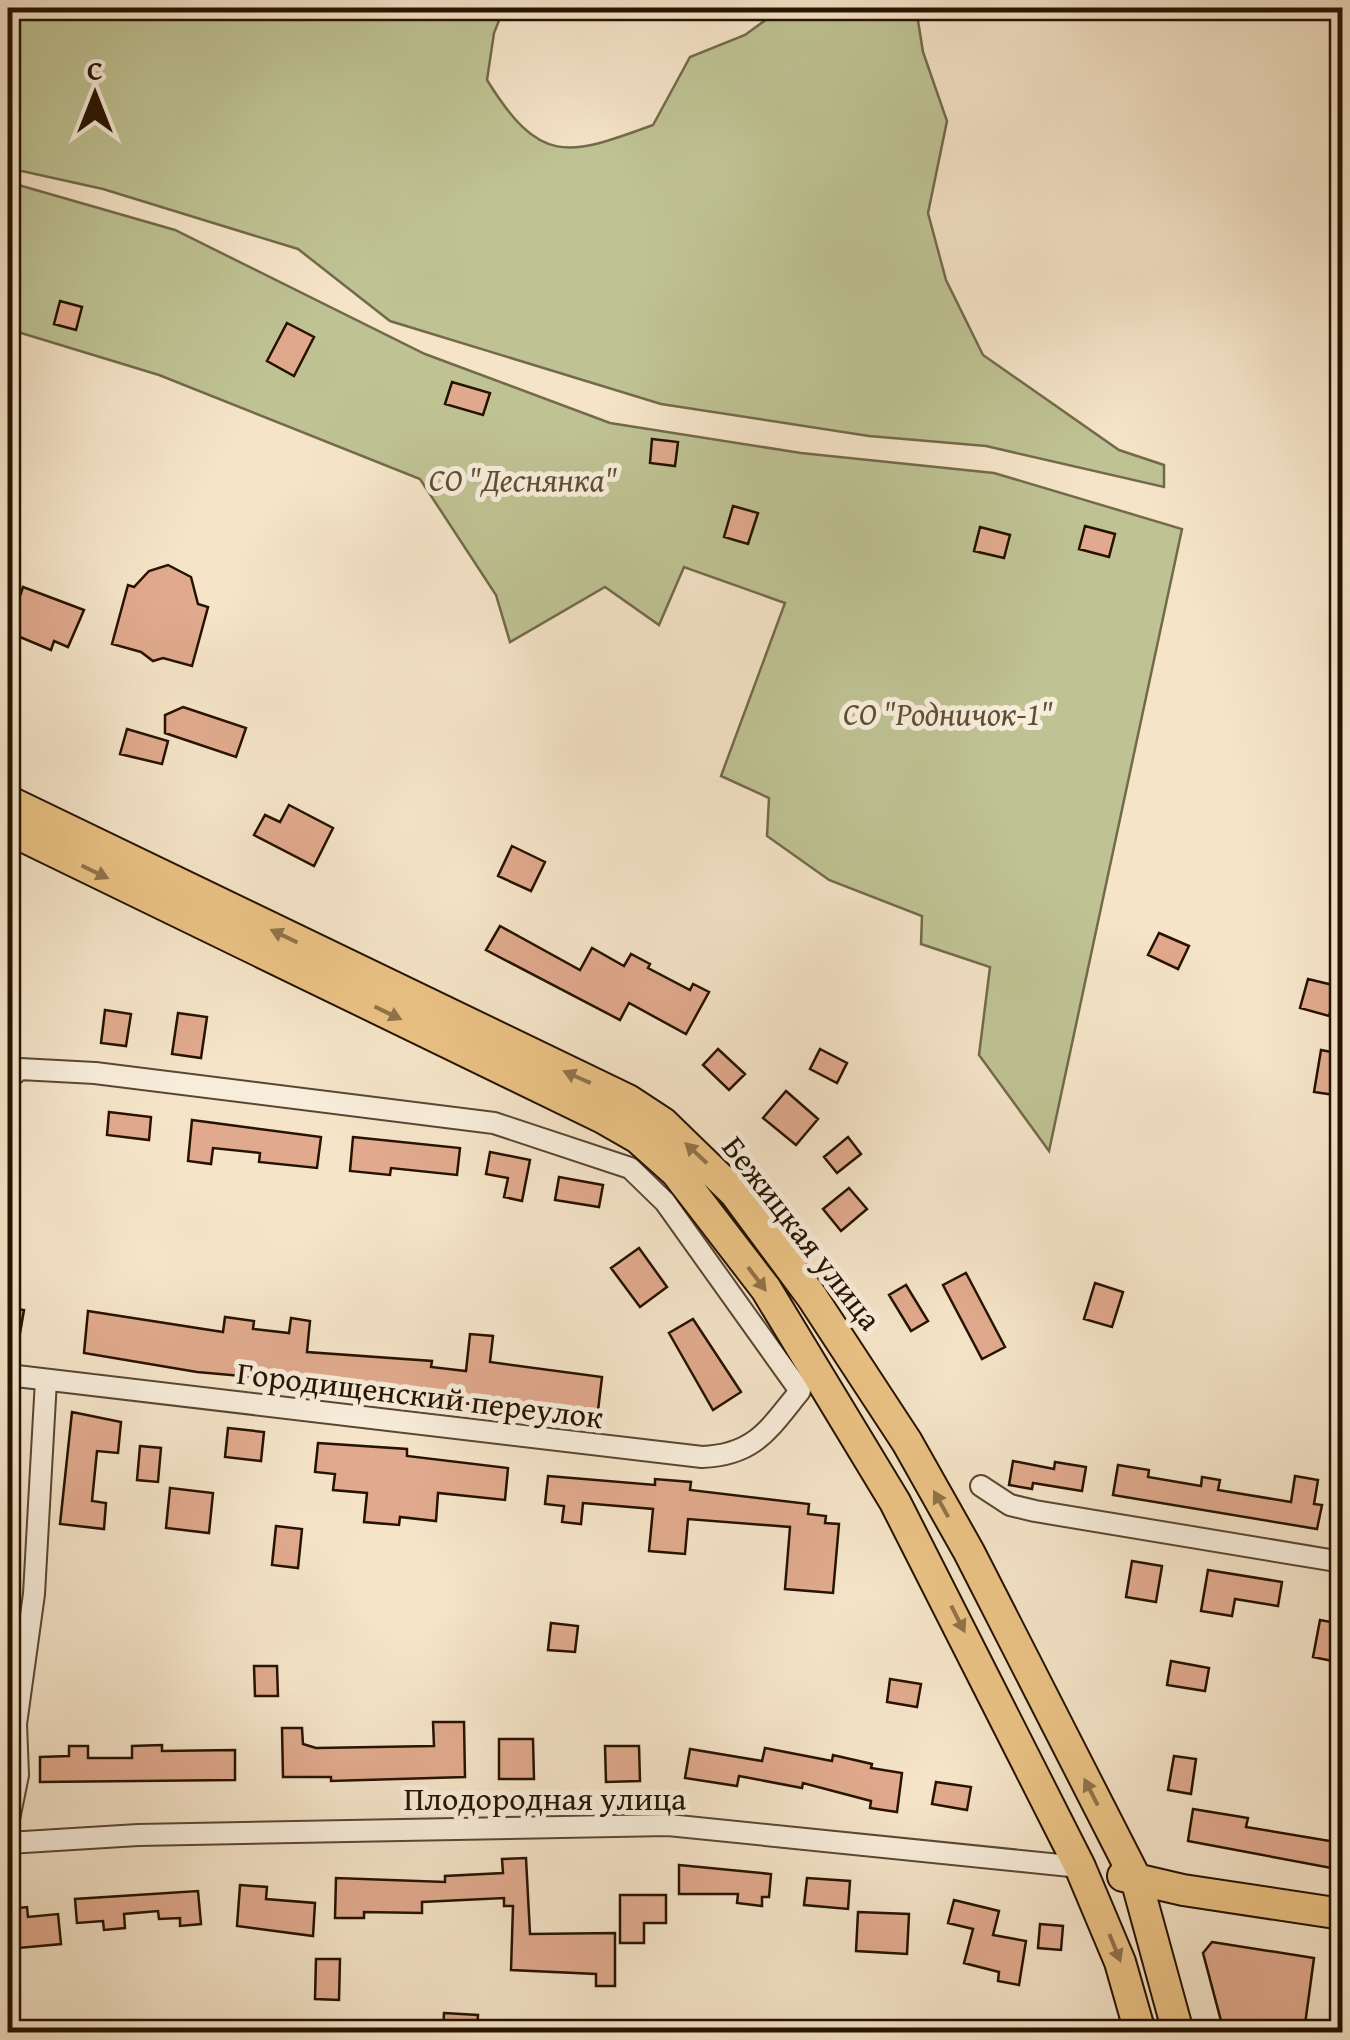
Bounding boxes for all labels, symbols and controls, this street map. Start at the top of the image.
north arrow [45,45,145,145]
text: С [87,49,103,90]
park label: СО "Деснянка" [429,456,618,503]
park label: СО "Родничок-1" [843,690,1053,737]
one-way arrow [81,863,110,880]
one-way arrow [270,928,299,945]
one-way arrow [373,1005,402,1022]
one-way arrow [562,1069,592,1085]
street label: Бежицкая улица [711,1125,894,1341]
one-way arrow [684,1142,709,1164]
one-way arrow [747,1266,767,1292]
street label: Городищенский переулок [234,1349,606,1440]
one-way arrow [933,1490,951,1518]
one-way arrow [949,1605,966,1634]
street label: Плодородная улица [404,1775,687,1822]
one-way arrow [1083,1778,1100,1807]
one-way arrow [1107,1934,1123,1964]

